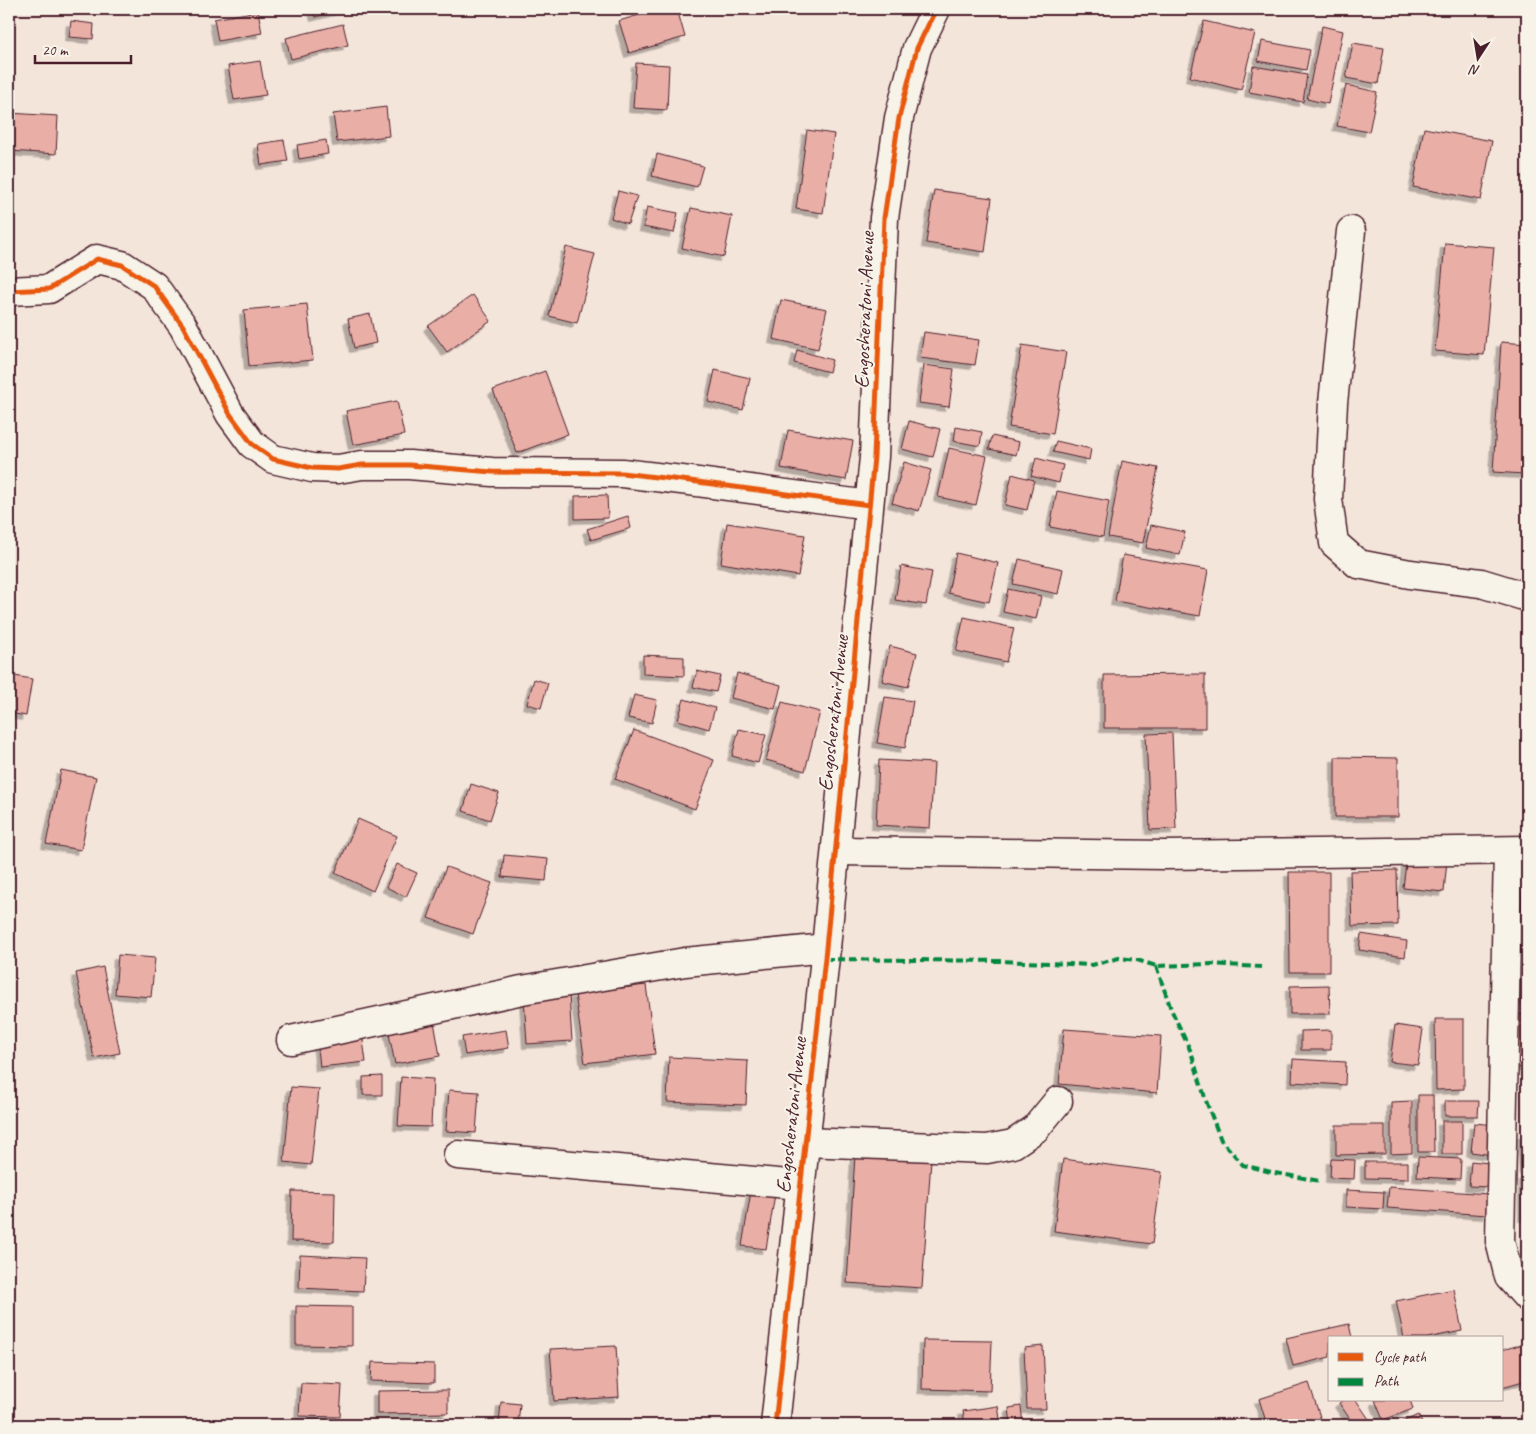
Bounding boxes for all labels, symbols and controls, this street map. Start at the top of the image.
scale bar [35,32,131,64]
north arrow [1454,32,1504,82]
text: 20 m [42,41,69,60]
text: N [1467,61,1481,79]
street label: Engosheratoni Avenue [848,230,880,389]
street label: Engosheratoni Avenue [812,633,854,792]
street label: Engosheratoni Avenue [770,1035,812,1194]
legend [1328,1336,1504,1402]
text: Cycle path [1374,1348,1426,1367]
text: Path [1374,1372,1400,1391]

